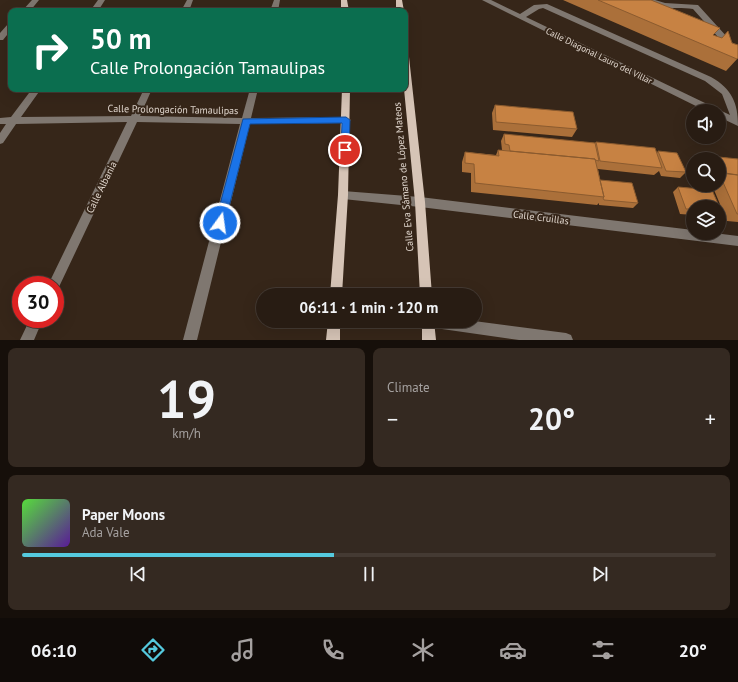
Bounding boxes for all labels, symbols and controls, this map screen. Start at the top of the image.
text: 50 m [90,20,151,57]
icon: right [24,24,76,76]
street label: Calle Diagonal Lauro del Villar [544,25,654,86]
text: Calle Prolongación Tamaulipas [90,56,325,79]
street label: Calle Prolongación Tamaulipas [108,102,238,117]
street label: Calle Eva Sámano de López Mateos [390,102,416,252]
map controls [686,104,726,240]
button: sound [686,104,726,144]
pin [328,133,362,167]
icon: arrive [334,139,356,161]
button: search [686,152,726,192]
street label: Calle Albania [83,159,120,215]
button: layers [686,200,726,240]
position arrow [199,202,241,244]
street label: Calle Cruillas [512,208,570,227]
speed limit sign: 30 [12,276,64,328]
text: 06:11 · 1 min · 120 m [300,298,438,317]
text: 19 [157,365,216,432]
text: Climate [387,379,430,396]
text: 20° [528,399,575,438]
text: − [387,405,398,433]
text: + [705,405,716,433]
text: km/h [172,425,201,442]
text: Paper Moons [82,505,165,524]
text: Ada Vale [82,524,130,541]
icon: previous [127,563,149,585]
icon: pause [358,563,380,585]
icon: next [589,563,611,585]
icon: directions [139,636,167,664]
icon: music [229,636,257,664]
icon: phone [319,636,347,664]
icon: climate [409,636,437,664]
icon: car [499,636,527,664]
icon: filters [589,636,617,664]
text: 06:10 [31,639,77,662]
text: 20° [679,639,707,662]

